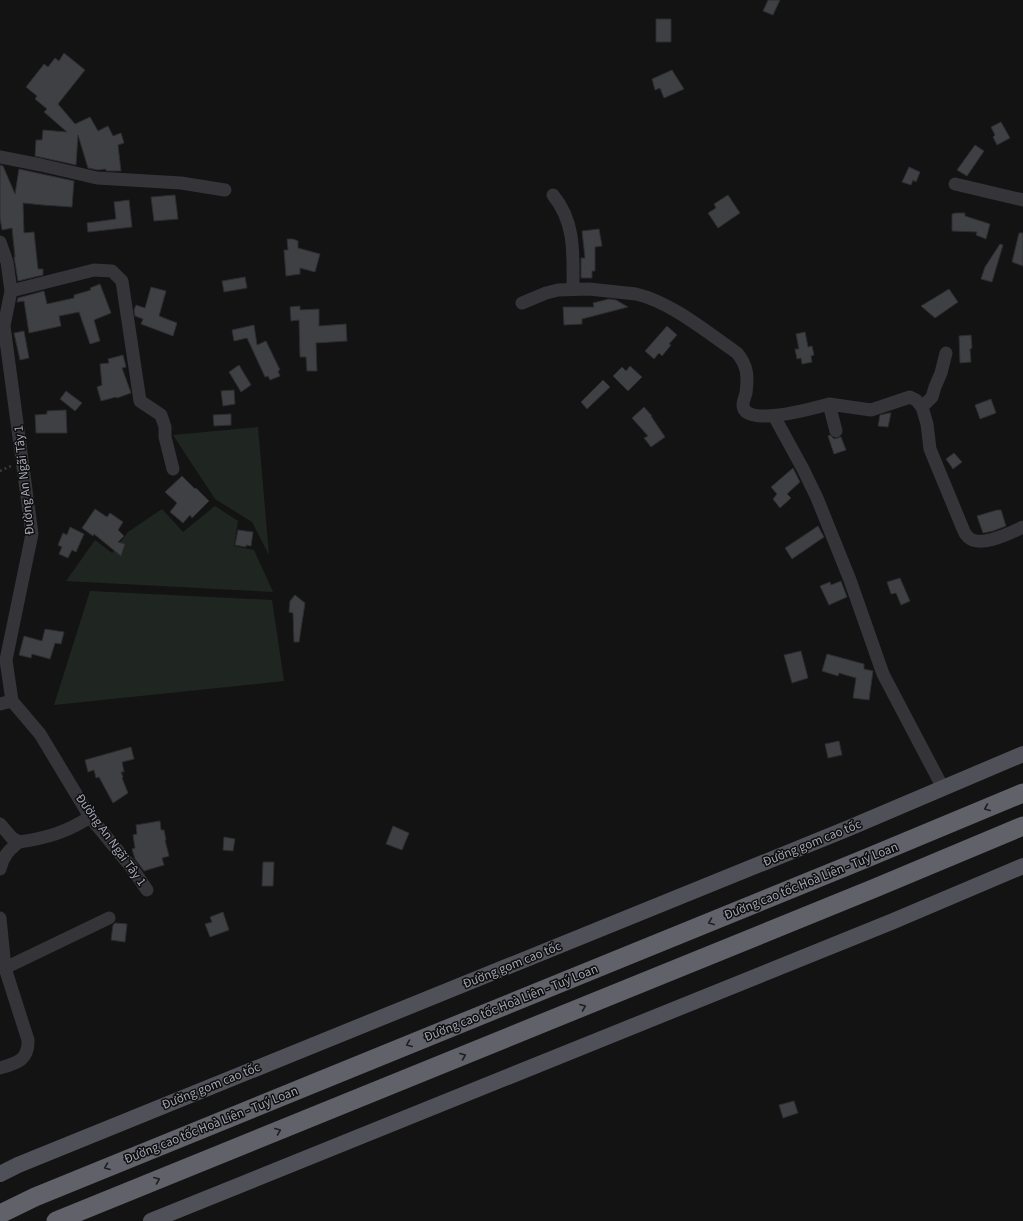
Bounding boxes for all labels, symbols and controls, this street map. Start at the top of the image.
street label: Đường An Ngãi Tây 1 [9,424,39,536]
street label: Đường An Ngãi Tây 1 [71,790,151,890]
one-way arrow [984,804,991,812]
street label: Đường gom cao tốc [760,815,864,871]
street label: Đường cao tốc Hoà Liên - Tuý Loan [721,838,901,924]
one-way arrow [708,917,715,925]
street label: Đường gom cao tốc [460,937,564,993]
street label: Đường cao tốc Hoà Liên - Tuý Loan [421,960,601,1046]
one-way arrow [580,1003,587,1011]
one-way arrow [406,1040,413,1048]
one-way arrow [459,1052,466,1060]
street label: Đường gom cao tốc [159,1058,263,1114]
street label: Đường cao tốc Hoà Liên - Tuý Loan [121,1082,301,1168]
one-way arrow [273,1128,281,1136]
one-way arrow [104,1163,111,1171]
one-way arrow [153,1177,161,1185]

